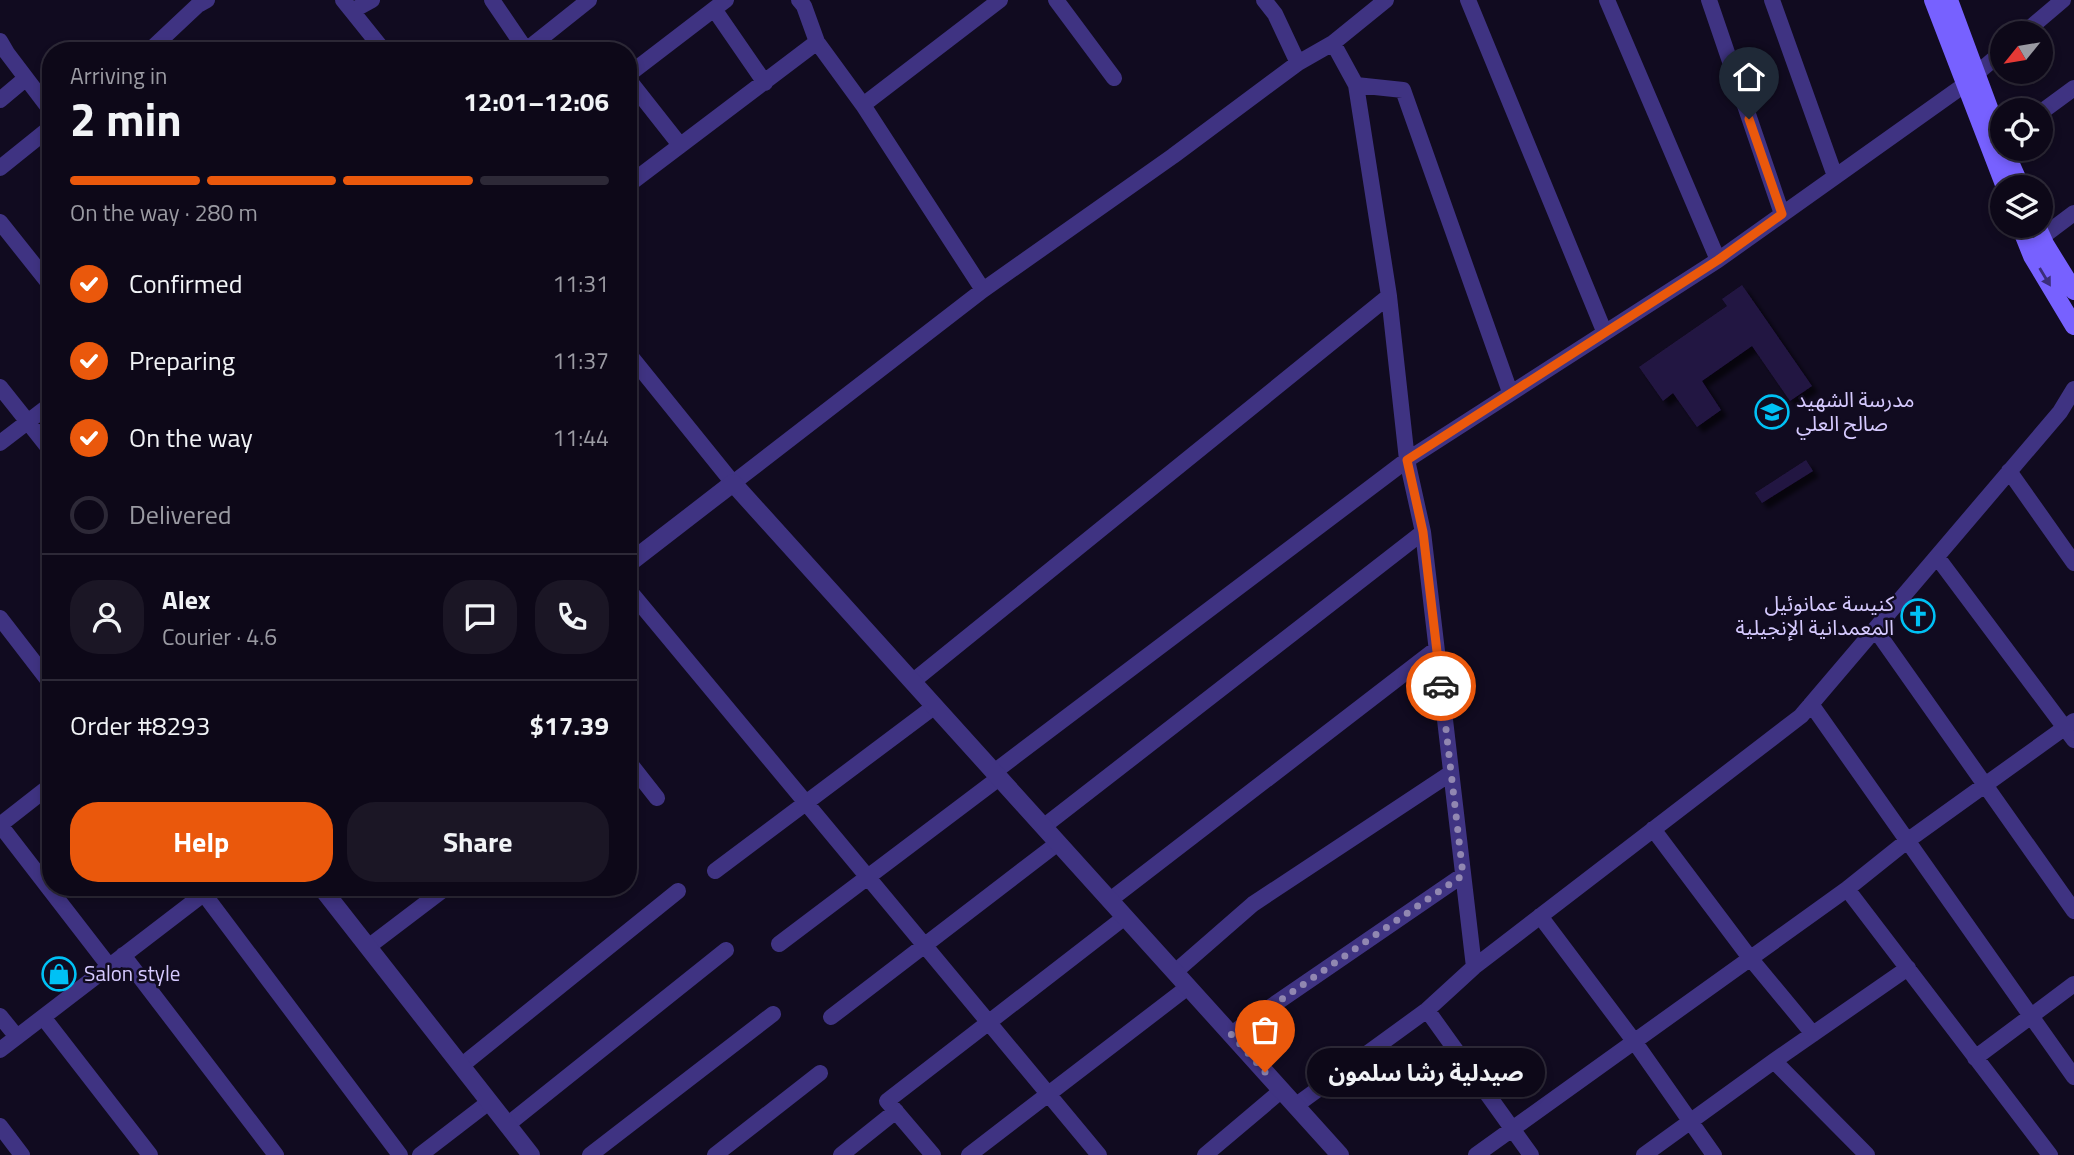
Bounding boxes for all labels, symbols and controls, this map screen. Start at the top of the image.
north arrow [1990,21,2053,84]
map controls [1990,21,2053,238]
pin [1719,47,1779,119]
text: Arriving in [70,58,167,93]
icon: home [1730,58,1768,96]
text: 12:01–12:06 [463,82,609,121]
text: 2 min [70,84,182,154]
button: locate [1990,98,2053,161]
button: layers [1990,175,2053,238]
text: On the way · 280 m [70,195,258,230]
text: Confirmed [129,264,243,303]
icon: check [70,265,108,303]
text: 11:31 [552,266,609,301]
one-way arrow [2038,268,2051,287]
text: Preparing [129,341,235,380]
icon: check [70,342,108,380]
text: 11:37 [552,343,609,378]
place label: مدرسة الشهيد صالح العلي [1796,383,1915,440]
school or university icon: مدرسة الشهيد صالح العلي [1753,393,1791,431]
text: On the way [129,418,253,457]
icon: check [70,419,108,457]
text: 11:44 [552,420,609,455]
text: Delivered [129,495,232,534]
button: person [70,580,144,654]
text: Alex [162,580,210,619]
button: chat [443,580,517,654]
button: phone [535,580,609,654]
place label: كنيسة عمانوئيل المعمدانية الإنجيلية [1735,587,1894,643]
church icon: كنيسة عمانوئيل المعمدانية الإنجيلية [1899,597,1937,635]
text: Courier · 4.6 [162,619,277,654]
courier [1406,651,1476,721]
icon: car [1422,667,1460,705]
text: Order #8293 [70,706,210,745]
text: $17.39 [530,706,609,745]
button: Help [70,802,333,882]
button: Share [347,802,609,882]
shop icon: Salon style [40,955,78,993]
place label: Salon style [84,957,180,989]
pin [1235,1000,1295,1072]
icon: bag [1246,1011,1284,1049]
callout: صيدلية رشا سلمون [1307,1048,1545,1096]
text: صيدلية رشا سلمون [1328,1055,1524,1090]

